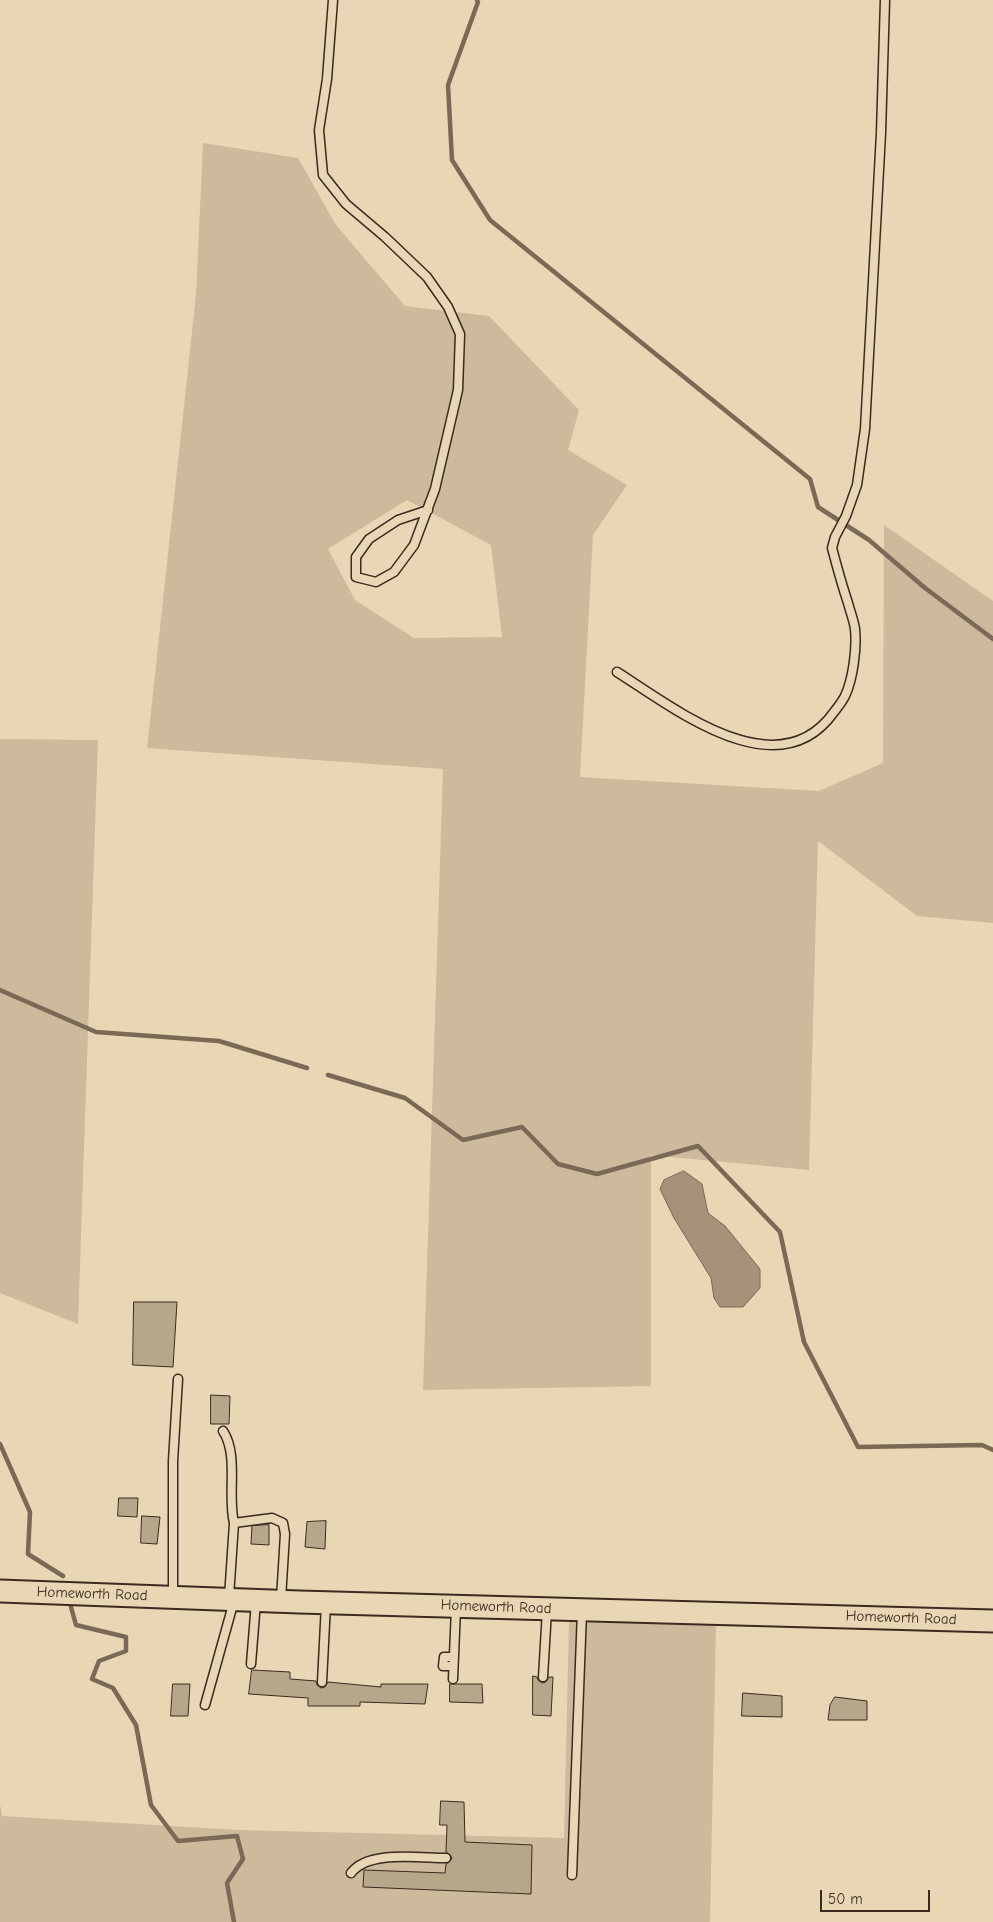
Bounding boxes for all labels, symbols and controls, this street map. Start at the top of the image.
street label: Homeworth Road [36,1583,148,1605]
street label: Homeworth Road [440,1596,552,1618]
street label: Homeworth Road [845,1607,957,1629]
scale bar [823,1880,933,1912]
text: 50 m [828,1890,863,1908]

